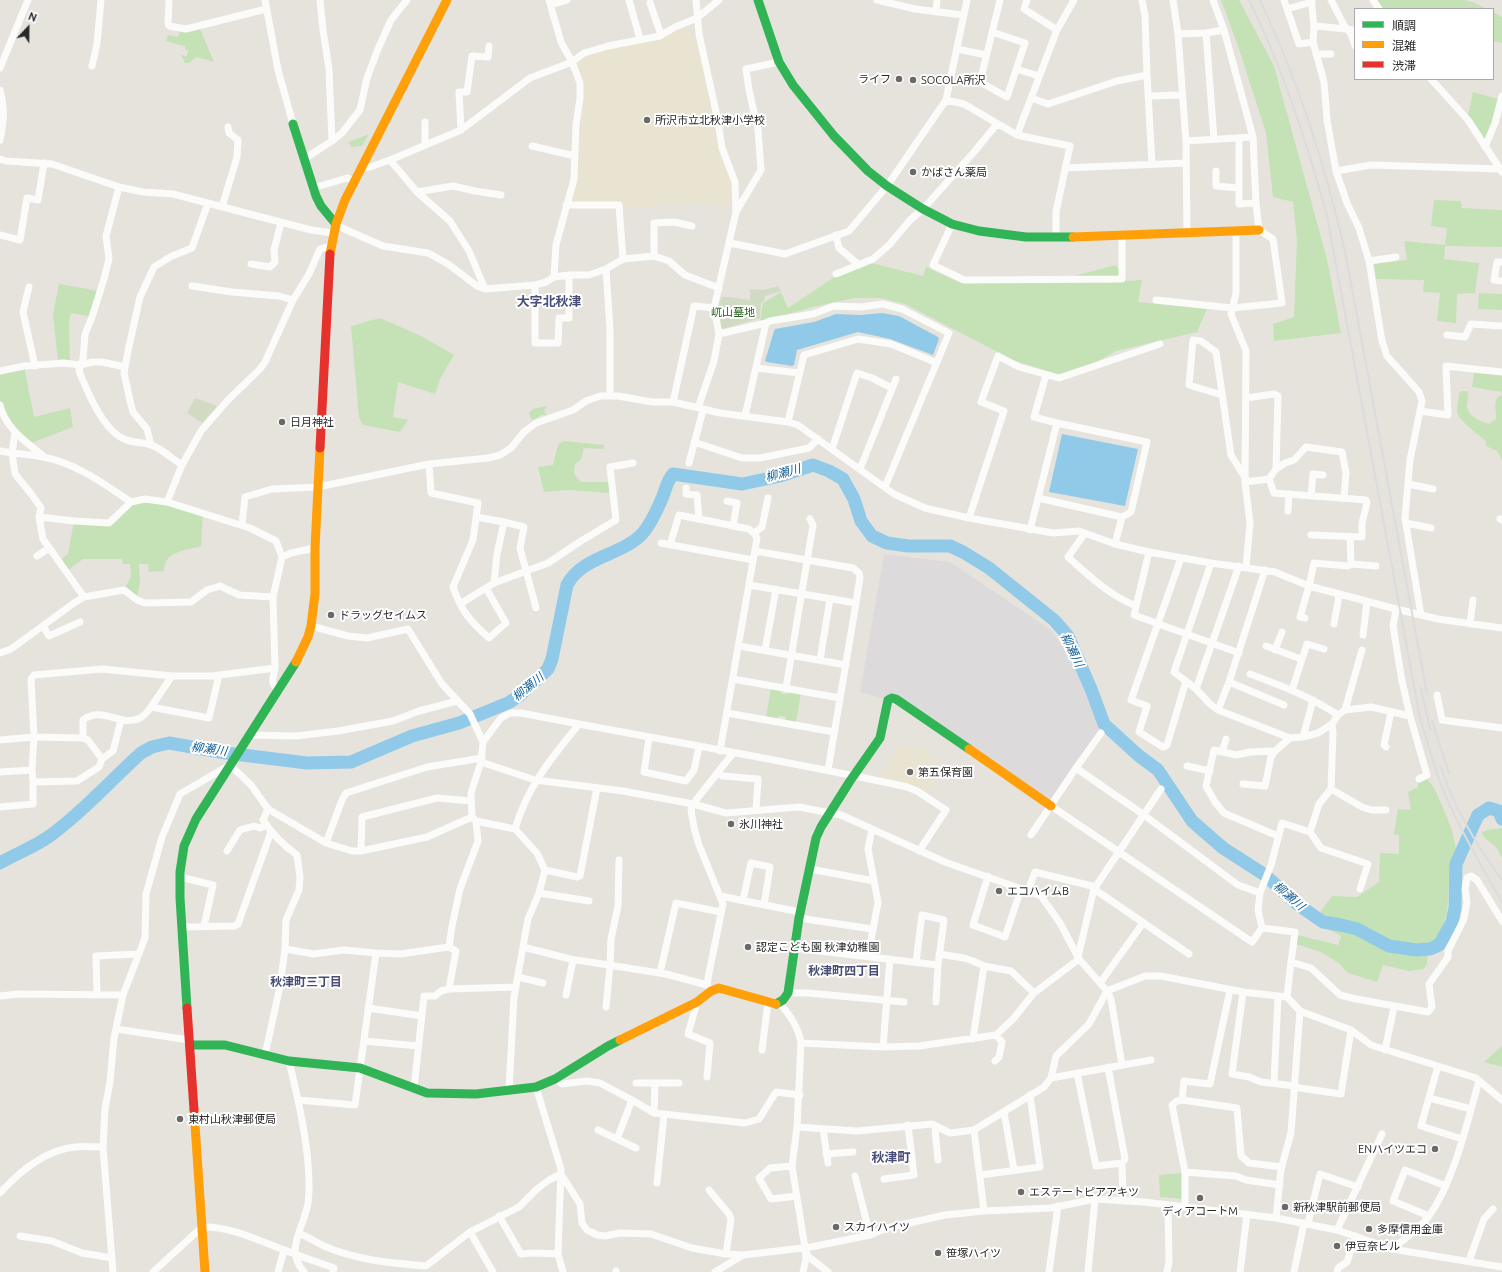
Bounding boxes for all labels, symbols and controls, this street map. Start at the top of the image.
north arrow [8,8,48,48]
legend [1354,8,1494,80]
text: N [26,10,39,24]
text: 順調 [1392,19,1416,32]
text: 混雑 [1392,39,1416,52]
text: 渋滞 [1392,59,1416,72]
place label: ライフ [858,72,891,86]
place label: SOCOLA所沢 [921,73,986,87]
marker: ライフ [894,74,904,84]
marker: SOCOLA所沢 [908,75,918,85]
place label: 所沢市立北秋津小学校 [655,113,765,127]
marker: 所沢市立北秋津小学校 [642,115,652,125]
place label: かばさん薬局 [921,165,987,179]
marker: かばさん薬局 [908,167,918,177]
district label: 大字北秋津 [517,294,581,310]
park label: 屼山墓地 [711,305,755,319]
place label: 日月神社 [290,415,334,429]
marker: 日月神社 [277,417,287,427]
water label: 柳瀬川 [764,461,802,485]
place label: ドラッグセイムス [339,608,427,622]
marker: ドラッグセイムス [326,610,336,620]
water label: 柳瀬川 [1058,631,1086,669]
water label: 柳瀬川 [510,670,546,704]
water label: 柳瀬川 [190,739,228,759]
place label: 第五保育園 [918,765,973,779]
marker: 第五保育園 [905,767,915,777]
place label: 氷川神社 [739,817,783,831]
marker: 氷川神社 [726,819,736,829]
water label: 柳瀬川 [1271,879,1307,913]
place label: エコハイムB [1007,884,1069,898]
marker: エコハイムB [994,886,1004,896]
place label: 認定こども園 秋津幼稚園 [756,940,880,954]
marker: 認定こども園 秋津幼稚園 [743,942,753,952]
district label: 秋津町四丁目 [808,964,880,978]
district label: 秋津町三丁目 [270,975,342,989]
place label: 東村山秋津郵便局 [188,1112,276,1126]
marker: 東村山秋津郵便局 [175,1114,185,1124]
place label: ENハイツエコ [1358,1142,1427,1156]
marker: ENハイツエコ [1430,1144,1440,1154]
district label: 秋津町 [872,1150,910,1166]
place label: エステートピアアキツ [1029,1185,1139,1199]
marker: エステートピアアキツ [1016,1187,1026,1197]
marker: ディアコートM [1195,1193,1205,1203]
place label: 新秋津駅前郵便局 [1293,1200,1381,1214]
marker: 新秋津駅前郵便局 [1280,1202,1290,1212]
place label: ディアコートM [1162,1204,1238,1218]
place label: スカイハイツ [844,1220,910,1234]
marker: スカイハイツ [831,1222,841,1232]
place label: 多摩信用金庫 [1377,1222,1443,1236]
marker: 多摩信用金庫 [1364,1224,1374,1234]
place label: 伊豆奈ビル [1345,1239,1400,1253]
marker: 伊豆奈ビル [1332,1241,1342,1251]
place label: 笹塚ハイツ [946,1246,1001,1260]
marker: 笹塚ハイツ [933,1248,943,1258]

